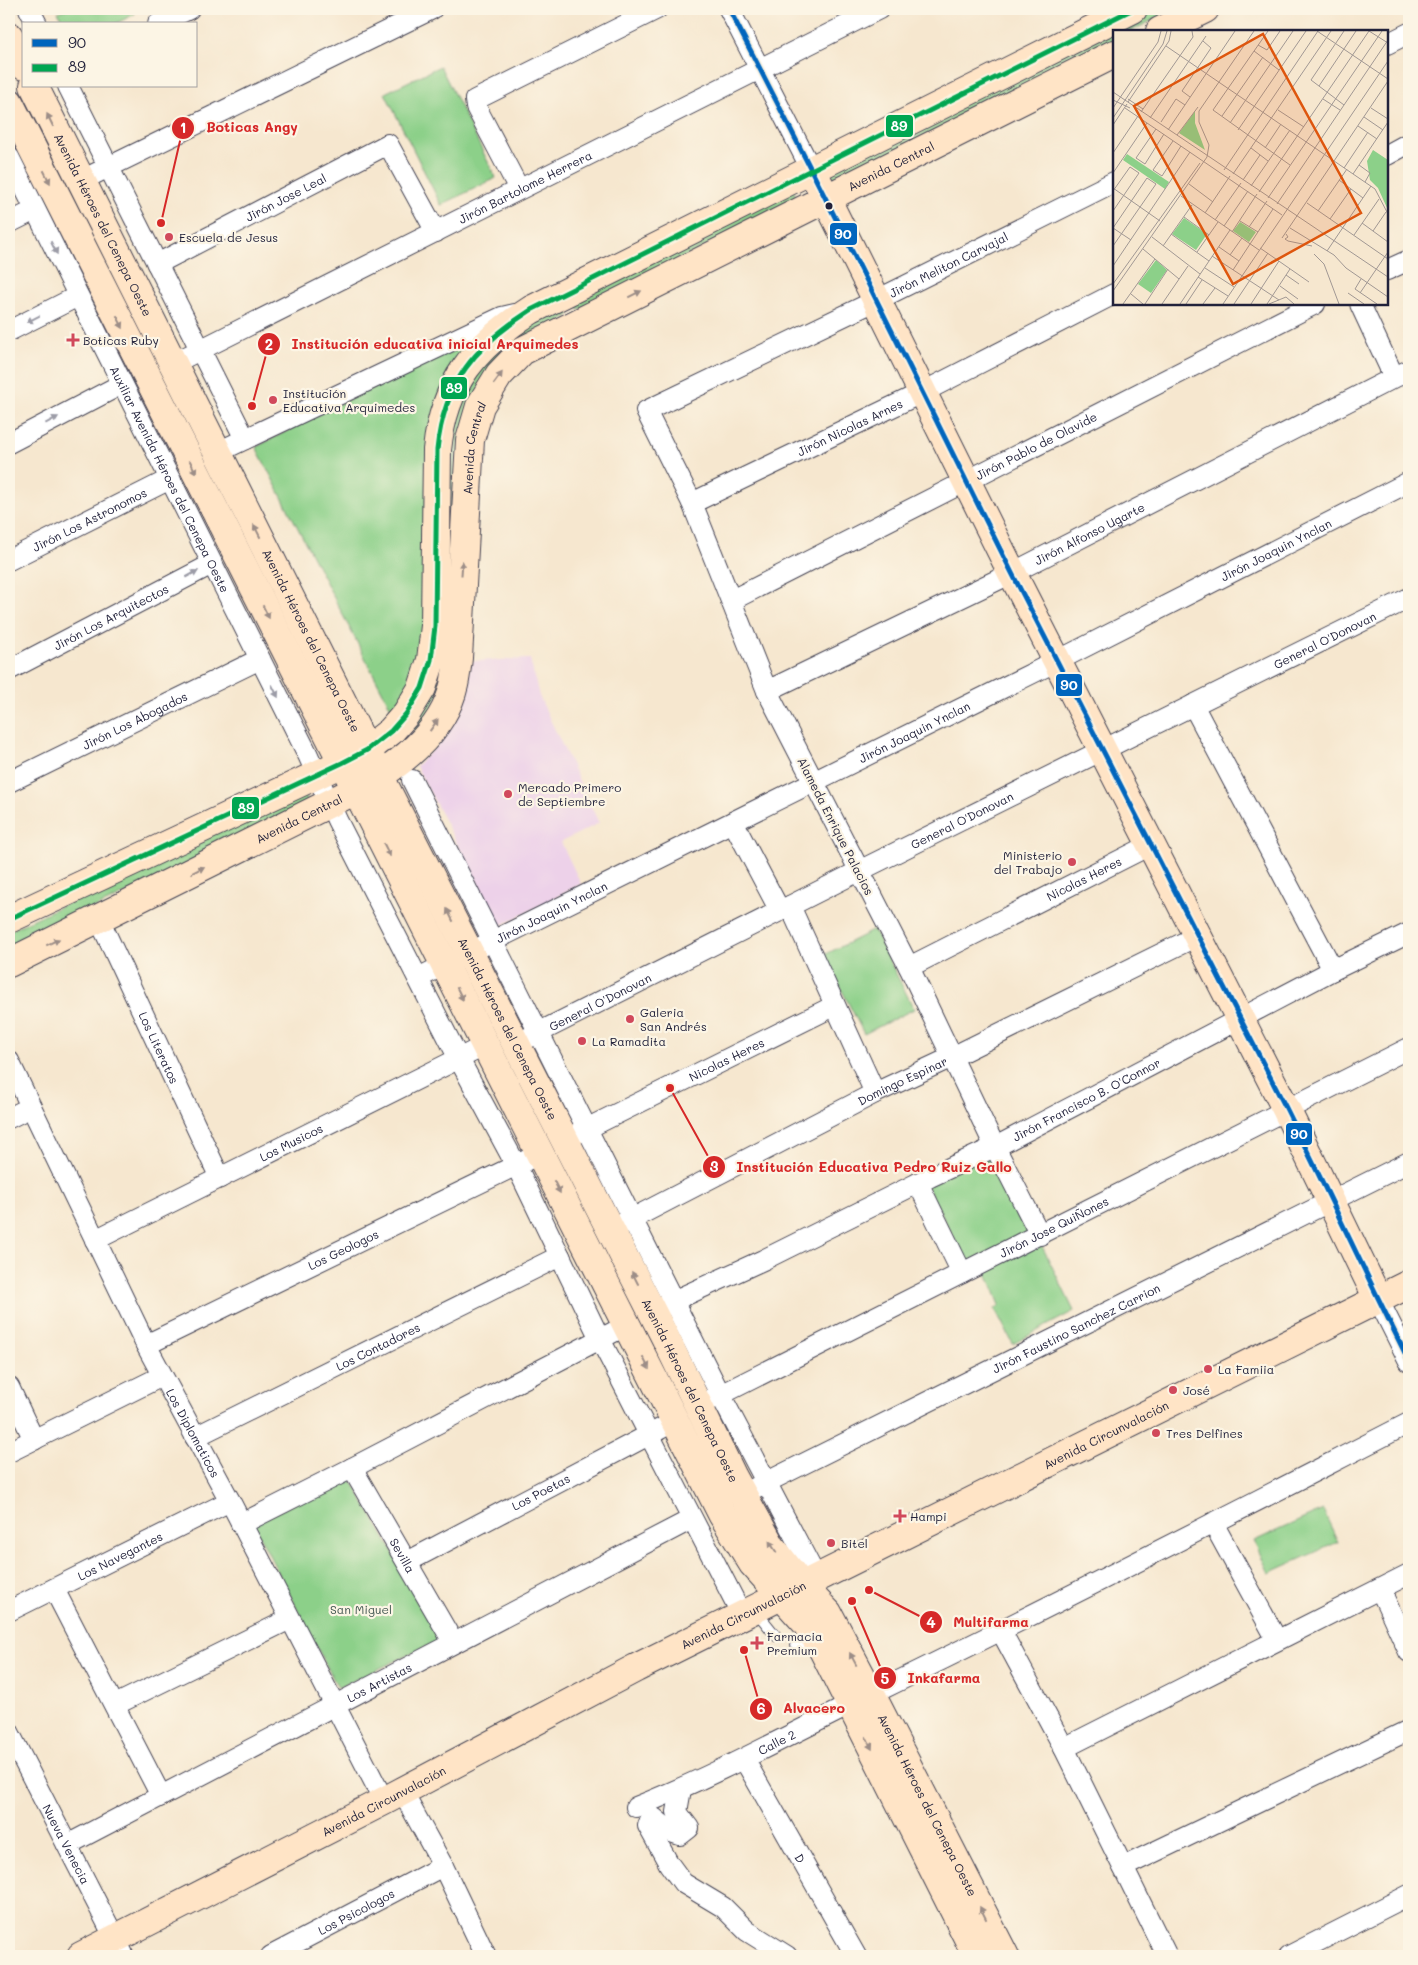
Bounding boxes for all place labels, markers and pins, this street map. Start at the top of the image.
callout: Boticas Angy [171,113,307,142]
unlabelled marker [824,201,834,211]
place label: Escuela de Jesus [179,229,278,245]
marker: Escuela de Jesus [163,231,175,243]
callout: Institución educativa inicial Arquimedes [256,330,588,359]
place label: Boticas Ruby [83,332,159,348]
marker: Boticas Ruby [67,334,79,346]
place label: Institución Educativa Arquimedes [283,385,415,415]
marker: Institución Educativa Arquimedes [267,394,279,406]
place label: Mercado Primero de Septiembre [518,779,621,809]
marker: Mercado Primero de Septiembre [502,788,514,800]
place label: Ministerio del Trabajo [994,847,1062,877]
marker: Ministerio del Trabajo [1066,856,1078,868]
place label: Galeria San Andrés [640,1004,707,1034]
marker: Galeria San Andrés [624,1013,636,1025]
place label: La Ramadita [592,1033,666,1049]
marker: La Ramadita [576,1035,588,1047]
callout: Institución Educativa Pedro Ruiz Gallo [701,1152,1022,1181]
place label: La Famiia [1218,1361,1274,1377]
marker: La Famiia [1202,1363,1214,1375]
place label: José [1183,1382,1210,1398]
marker: José [1167,1384,1179,1396]
place label: Tres Delfines [1166,1425,1243,1441]
marker: Tres Delfines [1150,1427,1162,1439]
place label: Hampi [910,1508,947,1524]
marker: Hampi [894,1510,906,1522]
place label: Bitel [841,1535,868,1551]
marker: Bitel [825,1537,837,1549]
callout: Multifarma [918,1608,1039,1637]
place label: Farmacia Premium [767,1628,822,1658]
marker: Farmacia Premium [751,1637,763,1649]
callout: Inkafarma [872,1664,990,1693]
callout: Alvacero [748,1694,856,1723]

